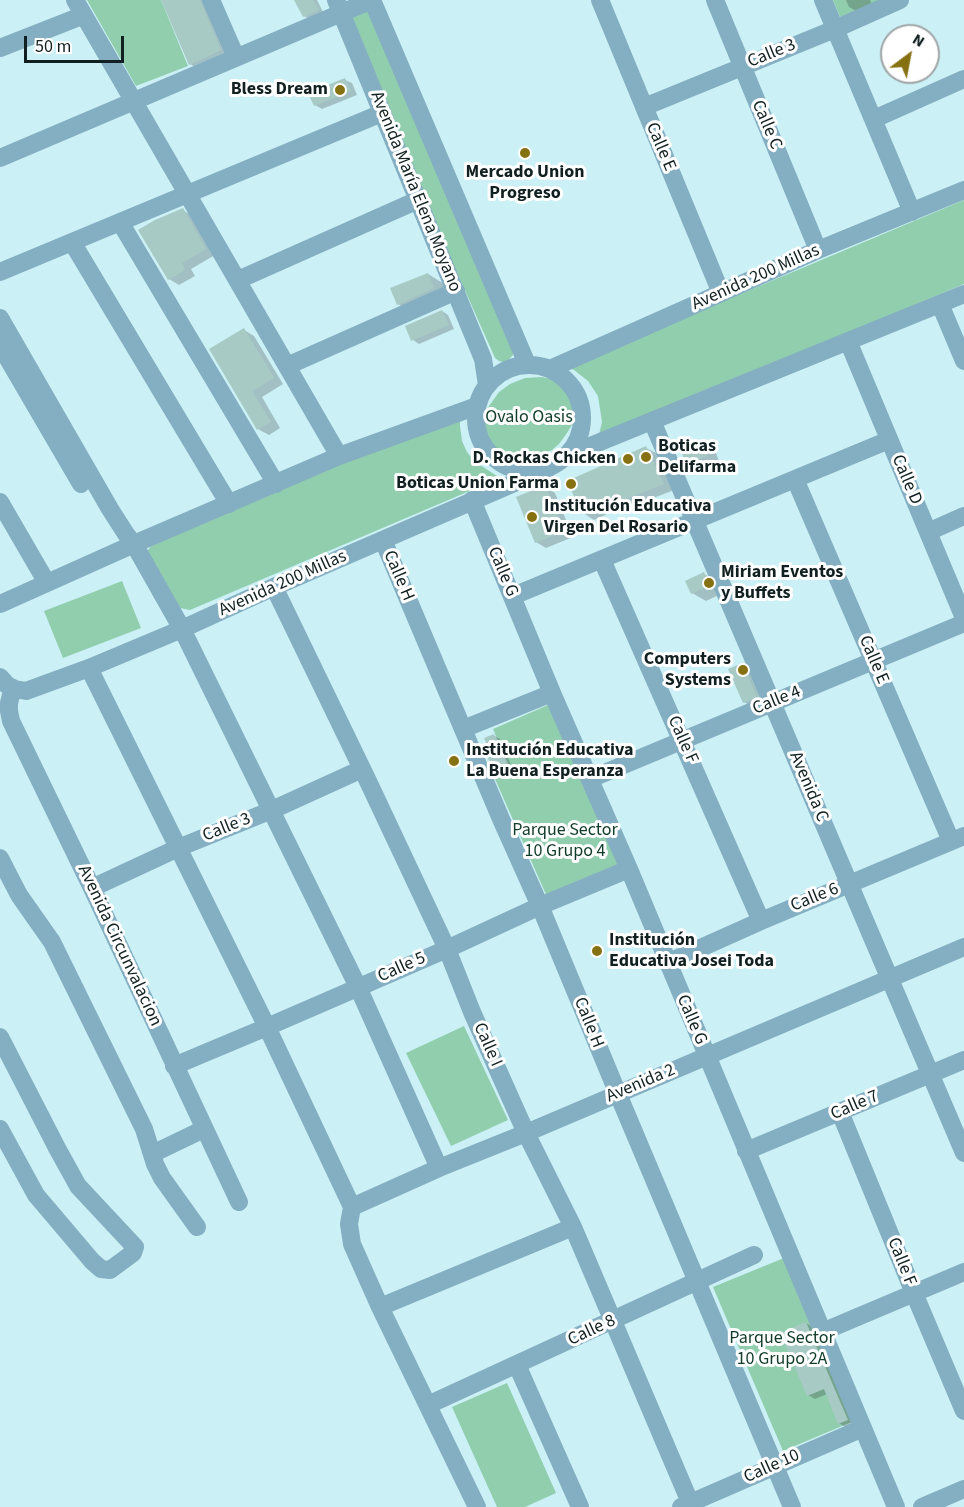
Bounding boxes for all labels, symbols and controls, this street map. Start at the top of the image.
scale bar [27,24,128,62]
north arrow [880,24,940,84]
text: N [908,28,929,53]
text: 50 m [35,34,71,59]
street label: Calle 3 [745,35,799,73]
place label: Bless Dream [231,79,328,101]
marker: Bless Dream [333,83,347,97]
street label: Avenida María Elena Moyano [365,89,465,295]
street label: Calle C [746,97,786,153]
street label: Calle E [640,120,680,174]
marker: Mercado Union Progreso [518,146,532,160]
place label: Mercado Union Progreso [465,162,585,204]
street label: Avenida 200 Millas [689,240,823,316]
park label: Ovalo Oasis [485,407,573,429]
place label: Boticas Delifarma [658,436,736,478]
place label: D. Rockas Chicken [472,448,616,470]
marker: Boticas Delifarma [639,450,653,464]
marker: D. Rockas Chicken [621,452,635,466]
street label: Calle D [886,452,926,508]
place label: Boticas Union Farma [396,473,559,495]
marker: Boticas Union Farma [564,477,578,491]
place label: Institución Educativa Virgen Del Rosario [544,496,712,538]
marker: Institución Educativa Virgen Del Rosario [525,510,539,524]
street label: Calle G [482,544,522,600]
street label: Avenida 200 Millas [216,546,350,622]
street label: Calle H [378,547,418,605]
place label: Miriam Eventos y Buffets [721,562,843,604]
marker: Miriam Eventos y Buffets [702,576,716,590]
street label: Calle E [853,633,893,687]
place label: Computers Systems [644,649,731,692]
marker: Computers Systems [736,663,750,677]
street label: Calle 4 [750,682,804,720]
street label: Calle F [662,713,702,767]
place label: Institución Educativa La Buena Esperanza [466,740,634,783]
street label: Avenida C [784,749,832,825]
marker: Institución Educativa La Buena Esperanza [447,754,461,768]
street label: Calle 3 [200,809,254,847]
park label: Parque Sector 10 Grupo 4 [512,820,618,862]
street label: Avenida Circunvalacion [72,862,166,1030]
street label: Calle 6 [788,879,842,917]
place label: Institución Educativa Josei Toda [609,930,774,972]
marker: Institución Educativa Josei Toda [590,944,604,958]
street label: Calle 5 [375,948,429,988]
street label: Calle G [671,992,711,1048]
street label: Calle H [568,994,608,1052]
street label: Calle I [468,1020,506,1070]
street label: Avenida 2 [603,1060,679,1108]
street label: Calle 7 [828,1086,882,1126]
street label: Calle F [882,1235,920,1289]
street label: Calle 8 [565,1311,619,1351]
park label: Parque Sector 10 Grupo 2A [729,1328,835,1370]
street label: Calle 10 [741,1445,803,1489]

